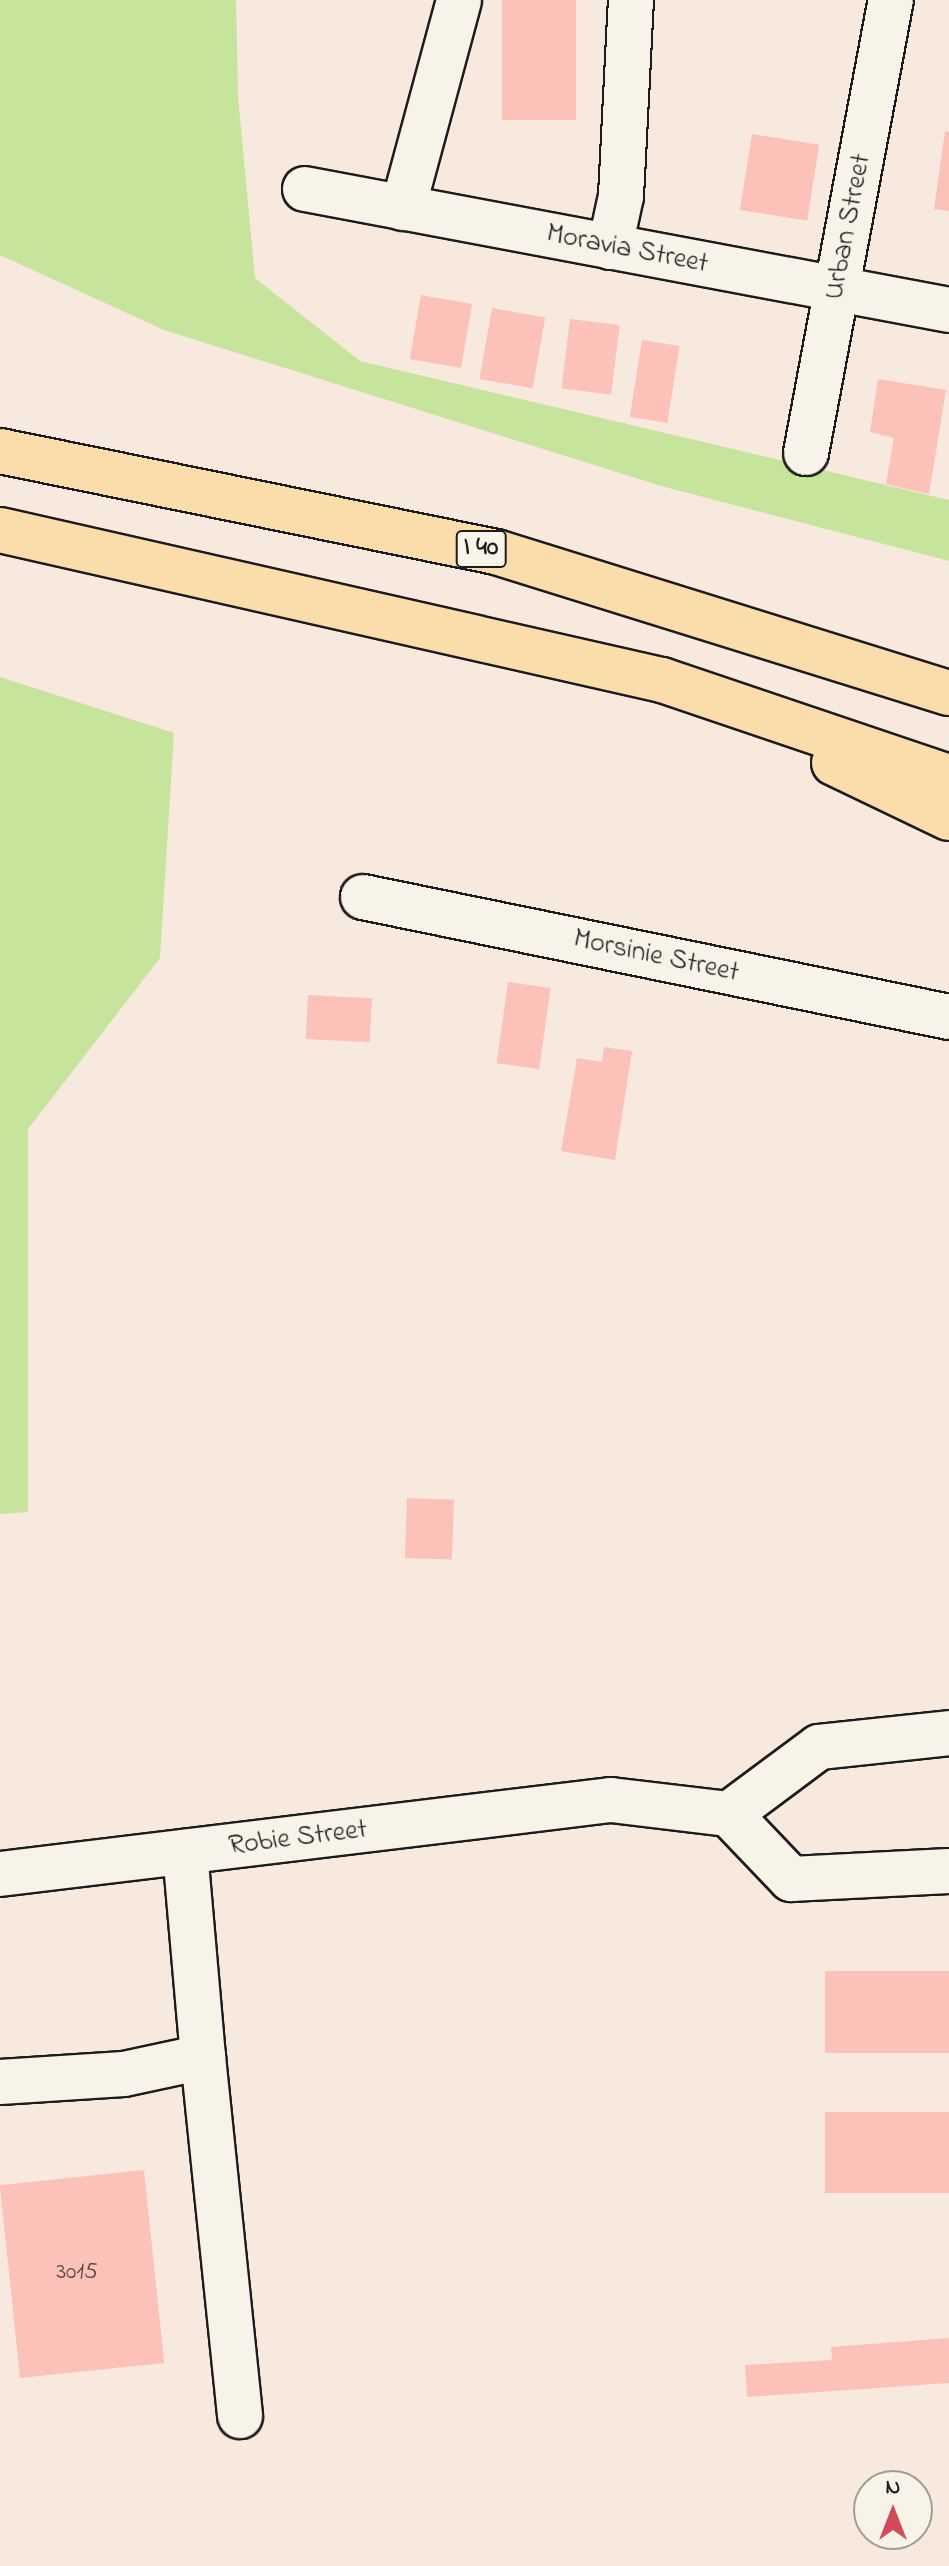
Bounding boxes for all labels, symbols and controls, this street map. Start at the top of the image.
street label: Urban Street [818,151,880,303]
street label: Moravia Street [543,218,711,282]
road number: I 40 [455,527,507,571]
street label: Morsinie Street [570,923,742,991]
street label: Robie Street [227,1814,369,1864]
house number: 3015 [56,2259,98,2287]
north arrow [853,2470,933,2550]
text: N [886,2472,900,2504]

